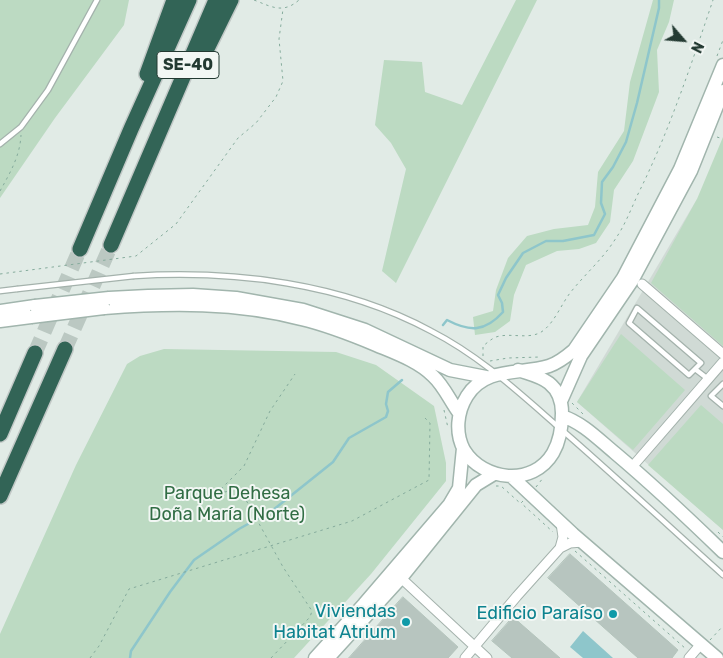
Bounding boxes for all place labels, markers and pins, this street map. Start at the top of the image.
place label: Viviendas Habitat Atrium [273,601,396,644]
place label: Edificio Paraíso [476,603,603,625]
marker: Edificio Paraíso [607,608,619,620]
marker: Viviendas Habitat Atrium [400,616,412,628]

